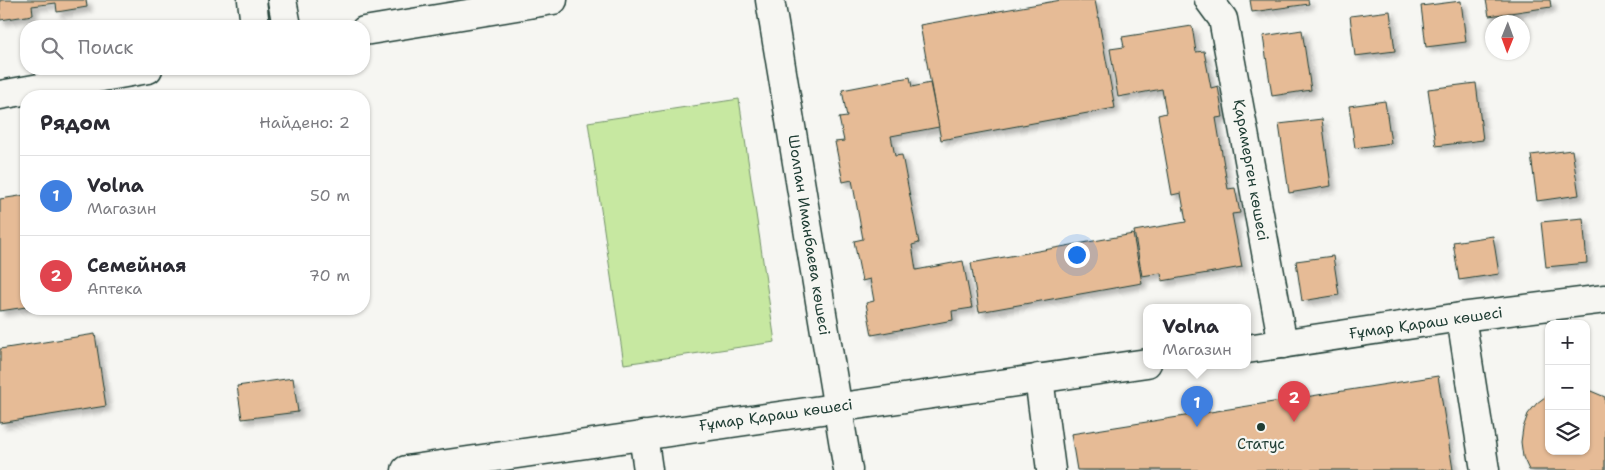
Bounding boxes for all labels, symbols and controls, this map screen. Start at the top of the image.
north arrow [1485,15,1530,60]
search box [20,20,370,75]
icon: search [38,34,66,62]
text: Поиск [78,35,133,60]
street label: Қарамерген көшесі [1229,98,1273,242]
text: Рядом [40,109,110,137]
text: Найдено: 2 [259,112,350,133]
street label: Шолпан Иманбаева көшесі [783,133,835,337]
text: Volna [87,173,144,198]
text: 1 [52,185,60,206]
text: 50 m [310,185,350,206]
text: Магазин [87,198,156,219]
your location [1064,242,1090,268]
text: Семейная [87,253,186,278]
text: 2 [50,265,62,286]
text: 70 m [309,265,350,286]
text: Аптека [87,278,142,299]
street label: Ғұмар Қараш көшесі [1348,302,1504,344]
popup [1143,304,1251,369]
text: Volna [1162,314,1219,339]
map controls [1545,320,1590,455]
button: + [1545,320,1590,365]
text: Магазин [1162,339,1232,360]
button: − [1545,365,1590,410]
pin: 2 [1278,381,1310,422]
pin: 1 [1181,386,1213,427]
street label: Ғұмар Қараш көшесі [698,394,854,436]
button: layers [1545,410,1590,455]
marker: Статус [1255,421,1267,433]
place label: Статус [1237,434,1285,454]

